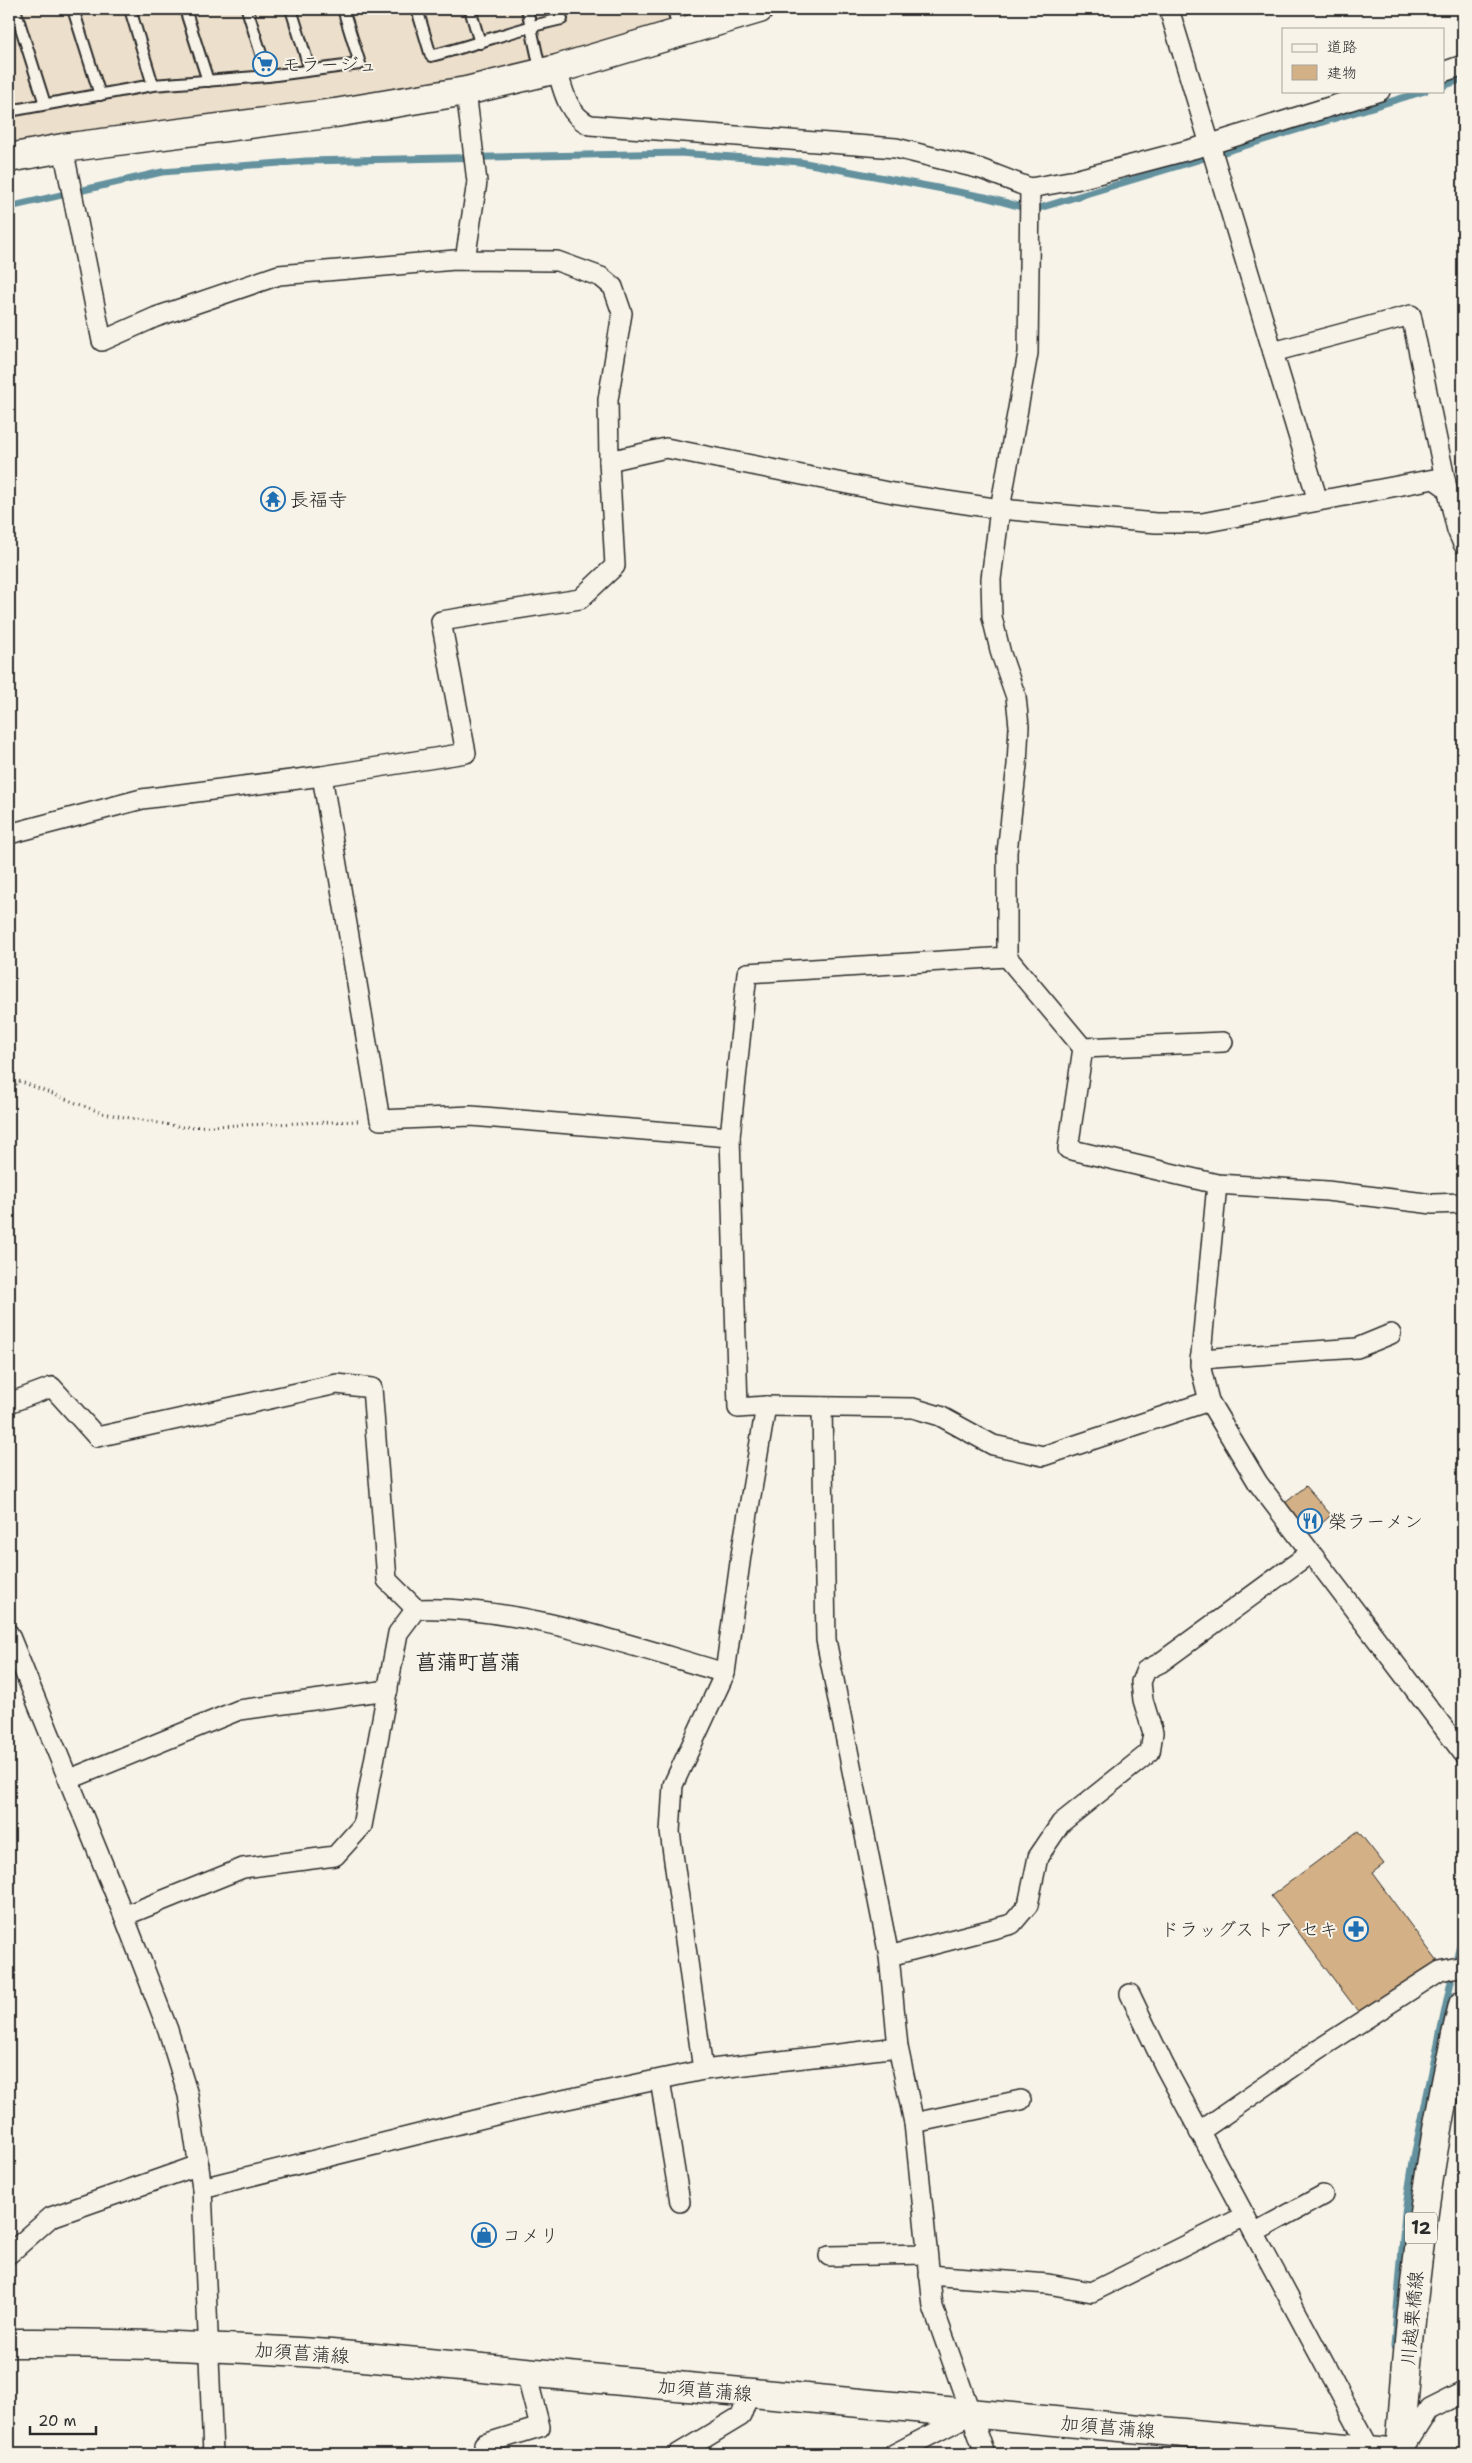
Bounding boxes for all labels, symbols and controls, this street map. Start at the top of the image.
legend [1282,28,1444,92]
text: 道路 [1327,37,1357,57]
supermarket icon: モラージュ [252,51,278,77]
place label: モラージュ [282,52,377,77]
text: 建物 [1327,63,1357,83]
temple icon: 長福寺 [260,486,286,512]
place label: 長福寺 [290,487,347,512]
restaurant icon: 榮ラーメン [1297,1508,1323,1534]
place label: 榮ラーメン [1328,1509,1423,1534]
district label: 菖蒲町菖蒲 [416,1648,521,1676]
pharmacy icon: ドラッグストア セキ [1343,1916,1369,1942]
place label: ドラッグストア セキ [1160,1917,1338,1942]
road number: 12 [1405,2212,1437,2244]
shop icon: コメリ [471,2222,497,2248]
place label: コメリ [502,2223,559,2248]
street label: 川越栗橋線 [1395,2270,1429,2366]
street label: 加須菖蒲線 [254,2337,350,2369]
street label: 加須菖蒲線 [657,2373,753,2407]
scale bar [30,2403,96,2435]
street label: 加須菖蒲線 [1060,2410,1156,2444]
text: 20 m [38,2411,77,2431]

